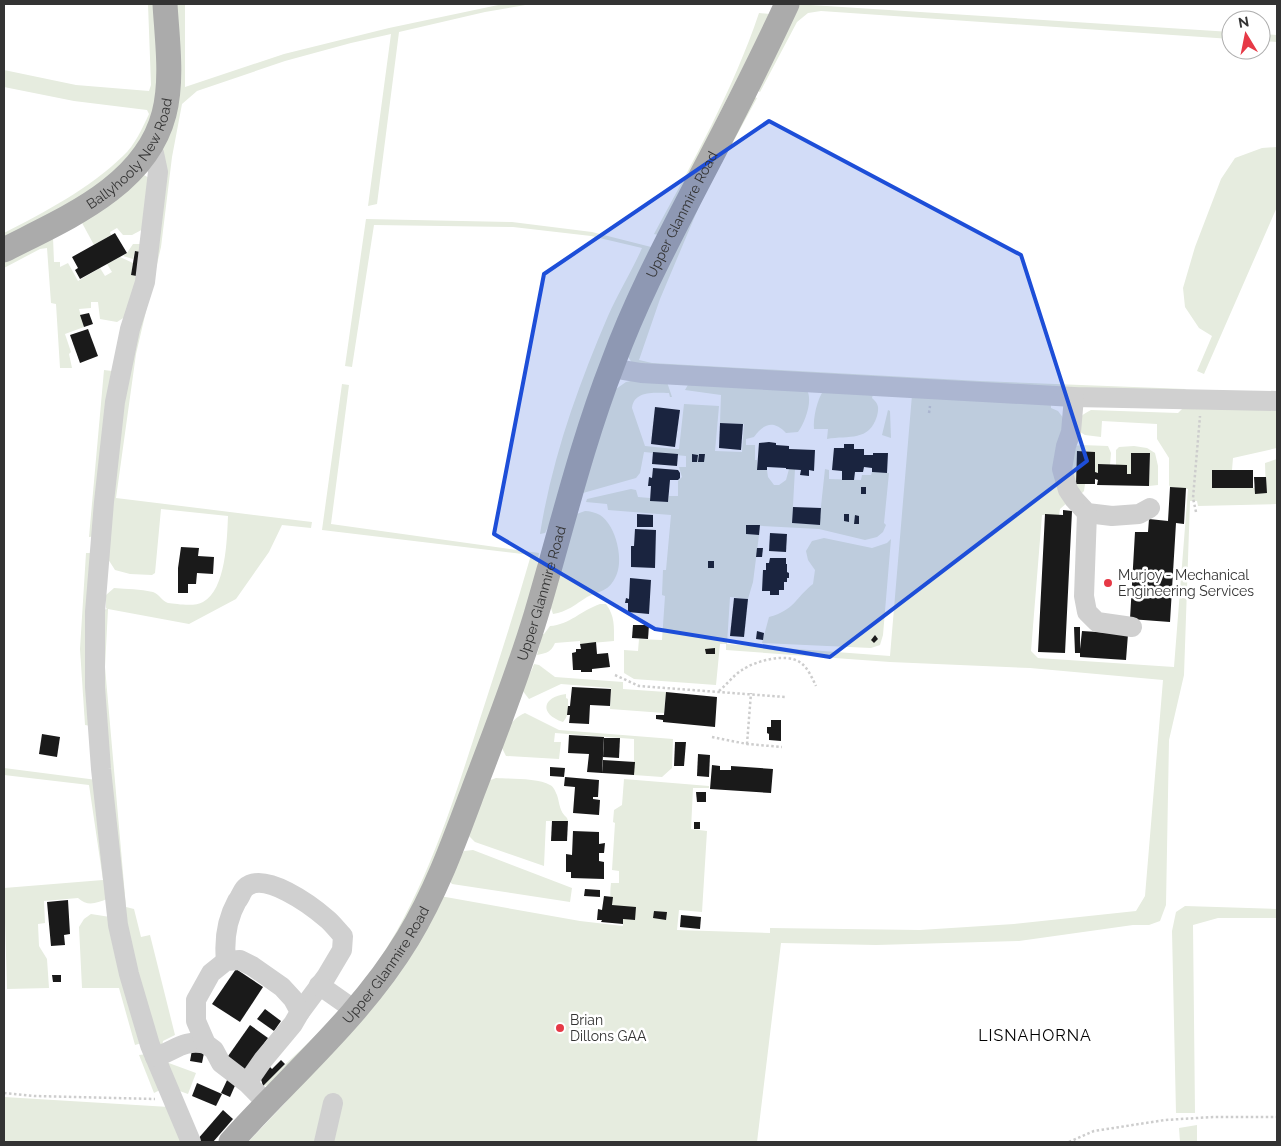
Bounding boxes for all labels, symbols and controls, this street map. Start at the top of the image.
north arrow [1221,10,1271,60]
text: N [1237,13,1250,31]
street label: Ballyhooly New Road [83,97,175,212]
street label: Upper Glanmire Road [643,148,721,280]
street label: Upper Glanmire Road [514,524,569,663]
place label: Murjoy - Mechanical Engineering Services [1118,567,1254,599]
marker: Murjoy - Mechanical Engineering Services [1102,577,1114,589]
street label: Upper Glanmire Road [339,903,432,1027]
place label: Brian Dillons GAA [570,1012,647,1044]
marker: Brian Dillons GAA [554,1022,566,1034]
district label: LISNAHORNA [978,1026,1092,1045]

